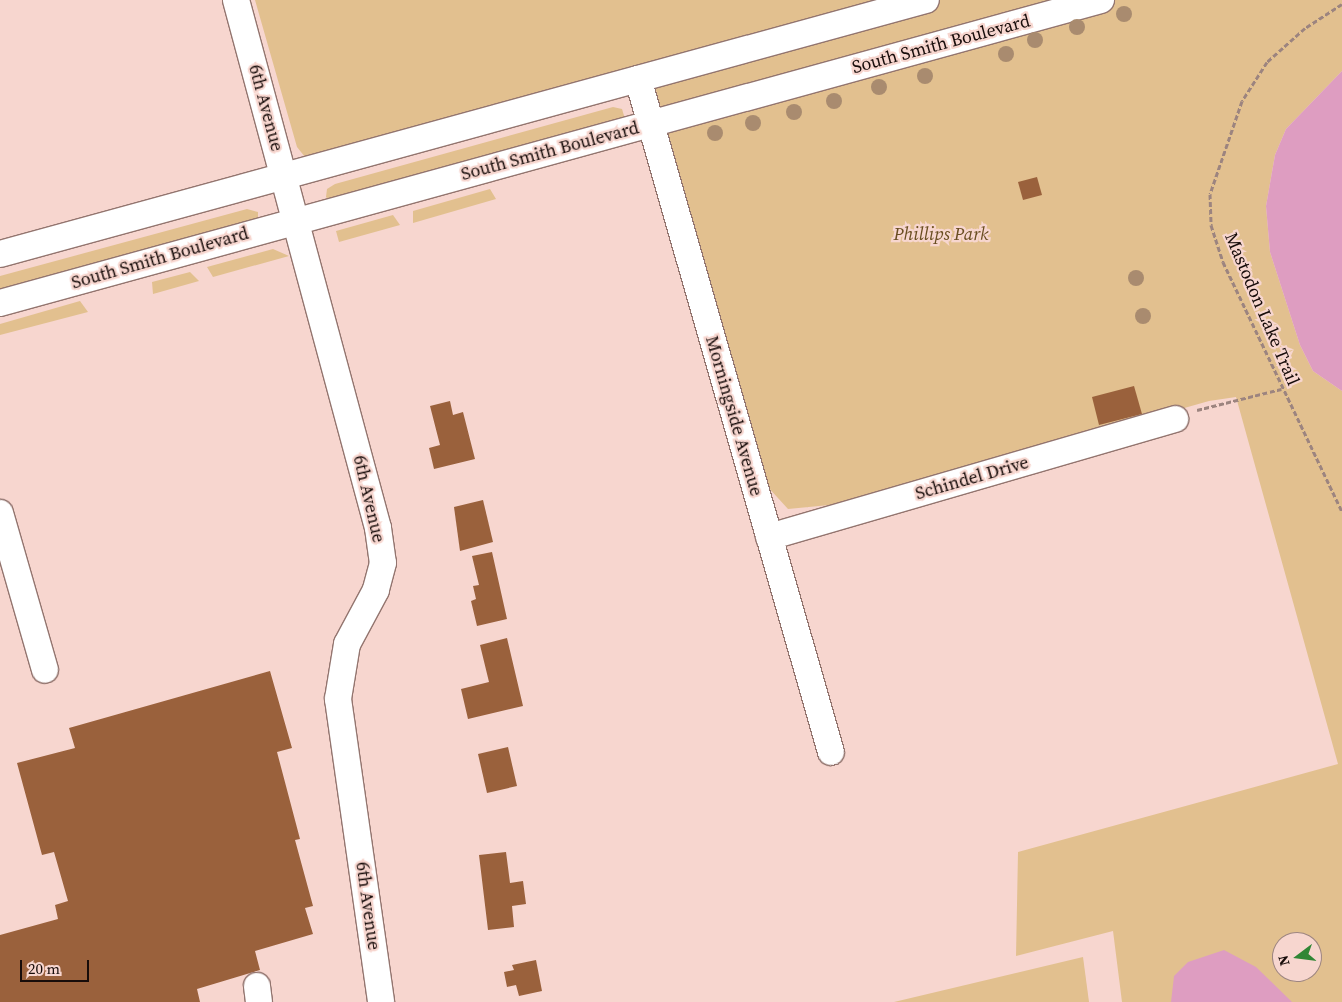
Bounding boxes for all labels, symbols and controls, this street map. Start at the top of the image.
street label: South Smith Boulevard [850,10,1032,78]
street label: 6th Avenue [244,62,288,154]
street label: South Smith Boulevard [459,117,641,185]
street label: South Smith Boulevard [69,222,251,294]
park label: Phillips Park [893,223,989,245]
street label: Mastodon Lake Trail [1220,229,1304,389]
street label: Morningside Avenue [701,333,767,499]
street label: Schindel Drive [913,451,1031,505]
street label: 6th Avenue [348,453,390,545]
street label: 6th Avenue [351,860,385,952]
north arrow [1272,932,1322,982]
scale bar [22,950,91,982]
text: N [1272,953,1294,968]
text: 20 m [28,958,60,979]

